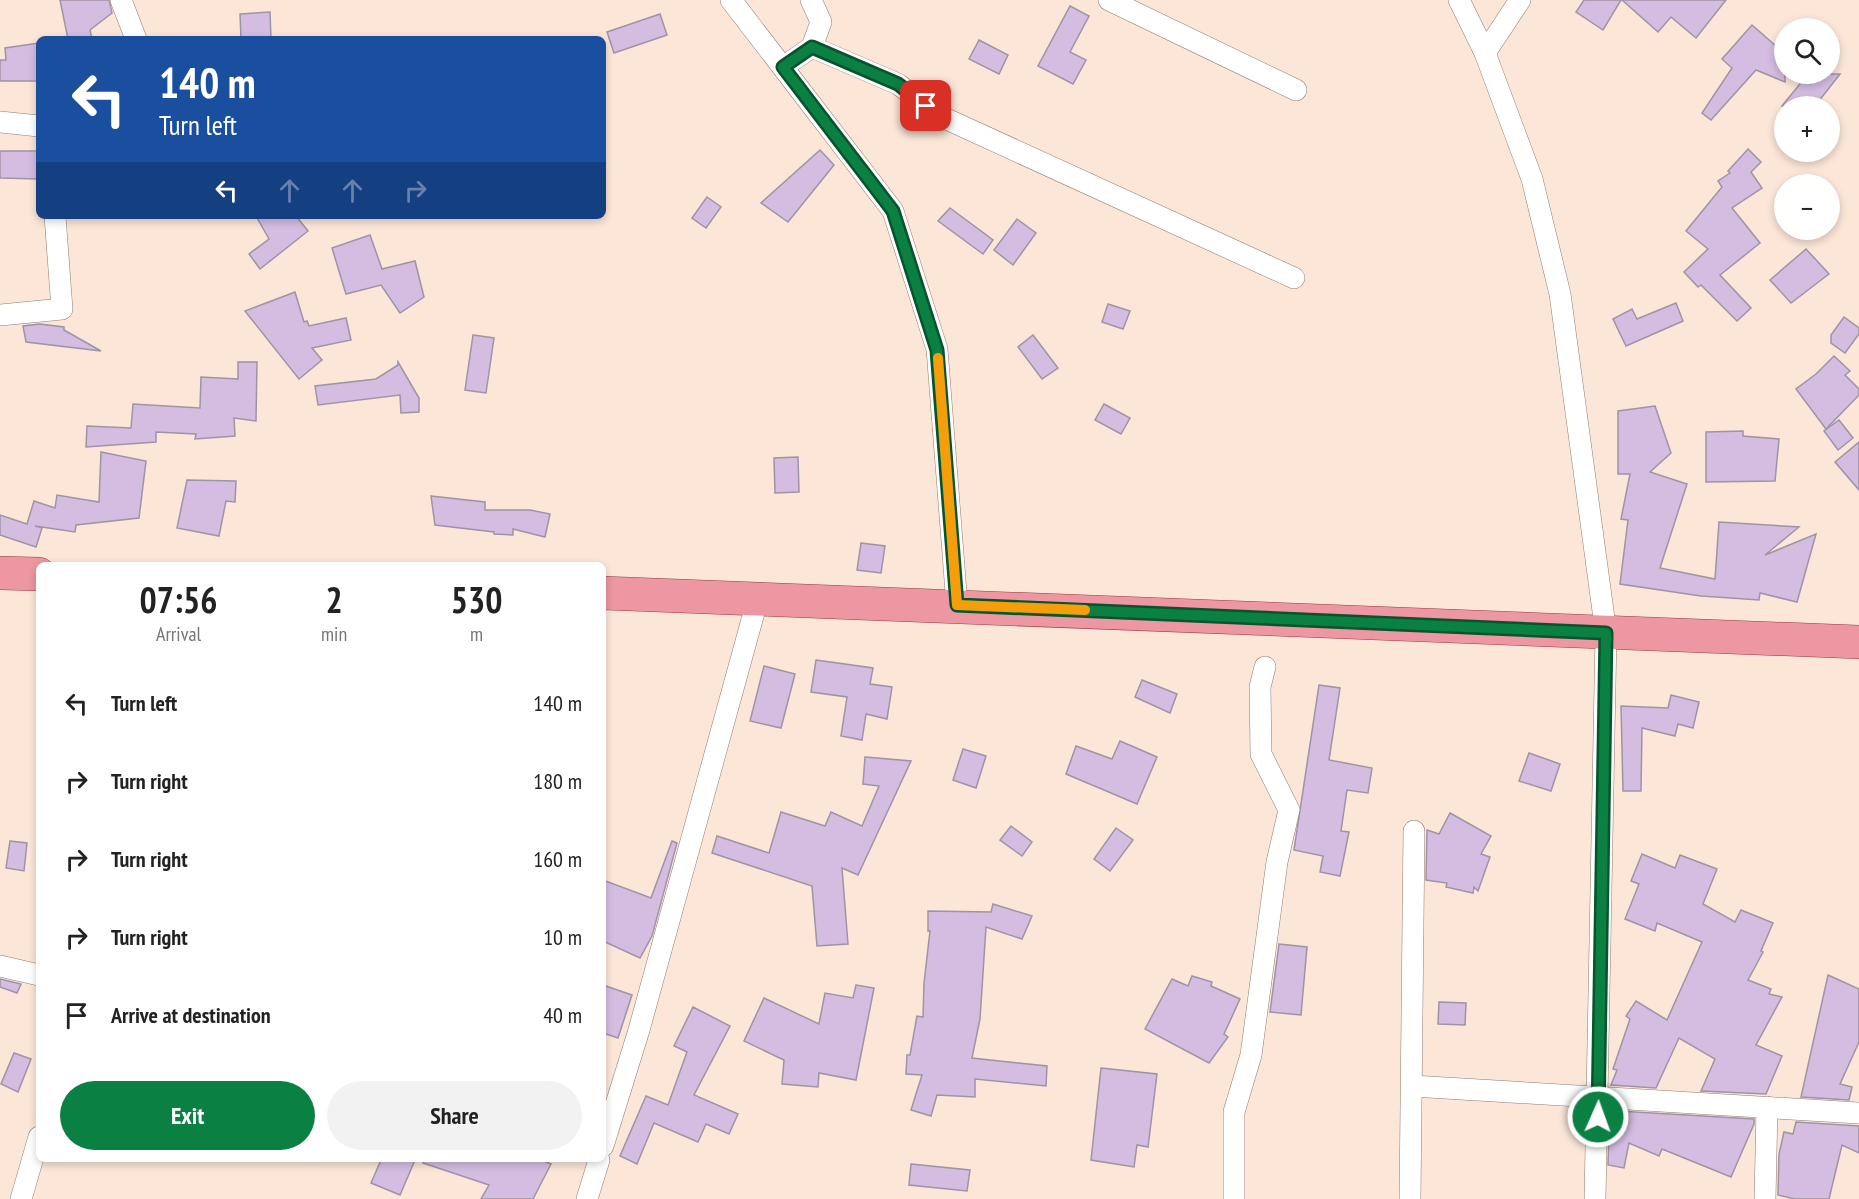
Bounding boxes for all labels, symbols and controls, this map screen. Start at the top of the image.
map controls [1774,18,1840,240]
button: search [1774,18,1840,84]
text: 140 m [159,55,256,110]
icon: left [60,60,138,138]
pin [900,80,951,131]
icon: arrive [909,89,942,122]
button: + [1774,96,1840,162]
text: Turn left [159,108,237,142]
icon: left [210,174,243,207]
icon: ahead [273,174,306,207]
icon: ahead [336,174,369,207]
icon: right [399,174,432,207]
button: − [1774,174,1840,240]
text: 07:56 [140,576,217,623]
text: 2 [325,576,343,623]
text: 530 [451,576,502,623]
text: Arrival [156,621,201,647]
text: min [321,621,347,647]
text: m [470,621,483,647]
icon: left [60,687,93,720]
text: Turn left [111,689,177,717]
text: 140 m [533,689,582,717]
icon: right [60,765,93,798]
text: Turn right [111,767,188,795]
text: 180 m [533,767,582,795]
icon: right [60,843,93,876]
text: Turn right [111,845,188,873]
text: 160 m [533,845,582,873]
icon: right [60,921,93,954]
text: Turn right [111,923,188,951]
text: 10 m [543,923,582,951]
icon: arrive [60,999,93,1032]
text: Arrive at destination [111,1001,271,1029]
text: 40 m [543,1001,582,1029]
button: Exit [60,1081,315,1150]
button: Share [327,1081,582,1150]
position arrow [1566,1085,1630,1149]

